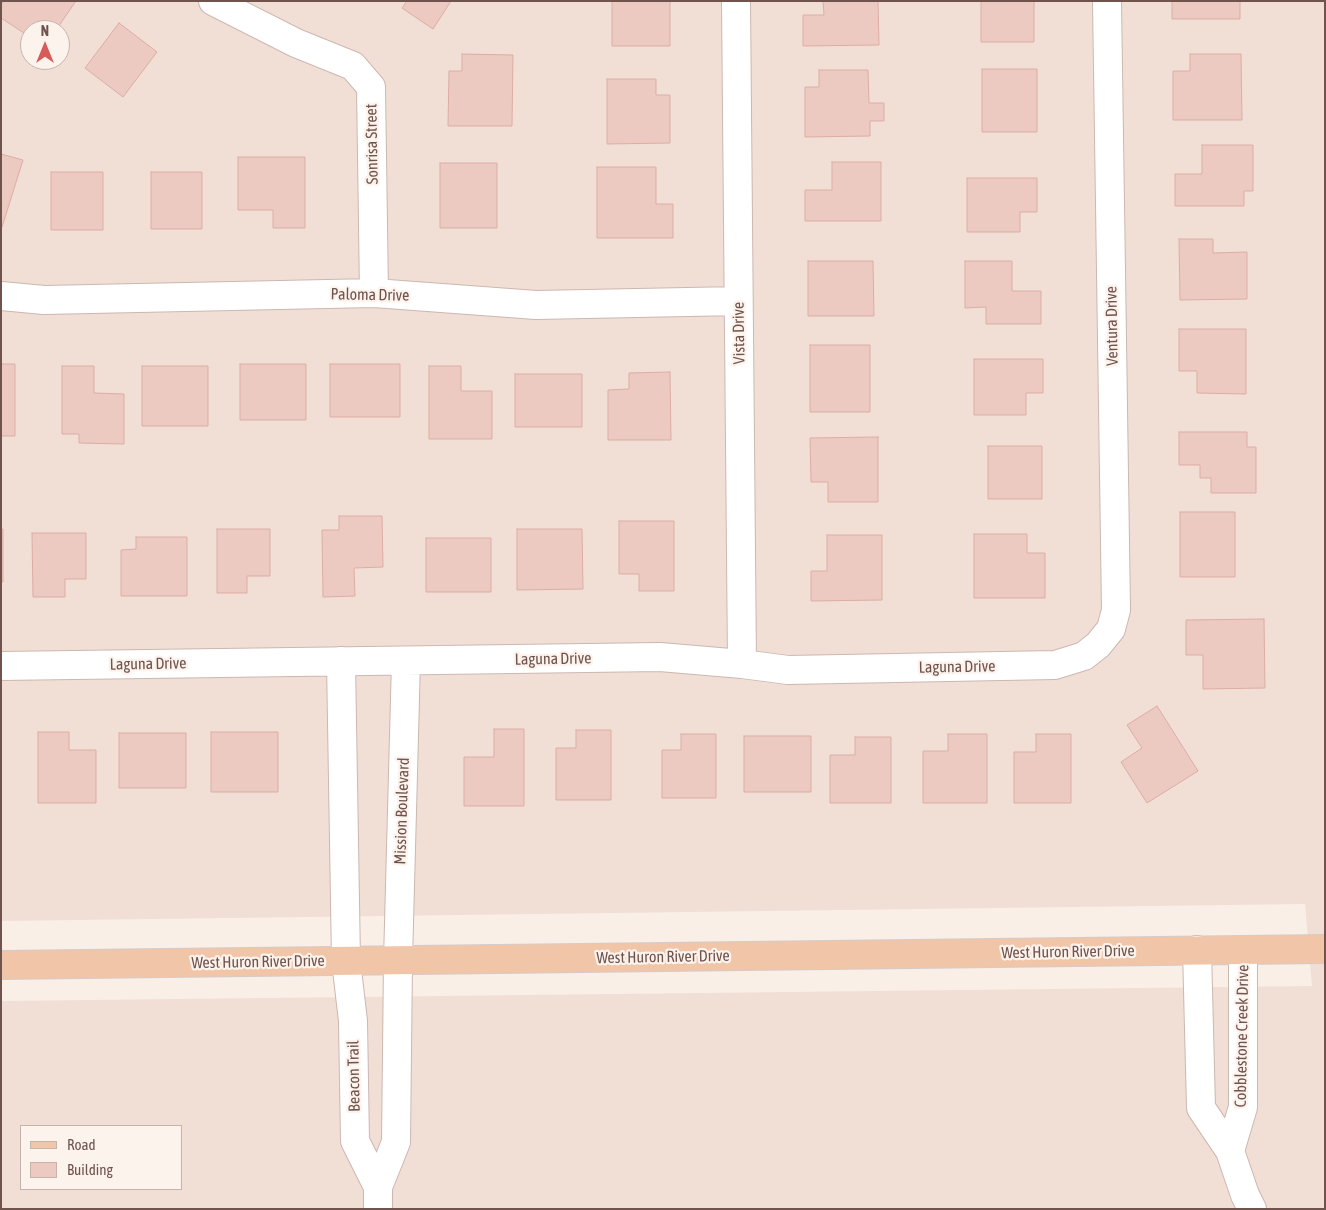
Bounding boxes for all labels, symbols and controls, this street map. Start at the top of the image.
north arrow [20,20,70,70]
text: N [41,23,49,39]
street label: Sonrisa Street [362,103,382,185]
street label: Paloma Drive [330,285,410,305]
street label: Ventura Drive [1102,286,1122,366]
street label: Vista Drive [729,302,749,364]
street label: Laguna Drive [514,649,592,669]
street label: Laguna Drive [109,654,187,674]
street label: Laguna Drive [918,657,996,677]
street label: Mission Boulevard [391,757,413,865]
street label: West Huron River Drive [1001,941,1135,963]
street label: West Huron River Drive [596,946,730,968]
street label: West Huron River Drive [191,951,325,973]
street label: Cobblestone Creek Drive [1231,964,1253,1108]
street label: Beacon Trail [344,1040,364,1112]
legend [20,1125,182,1190]
text: Road [67,1136,96,1153]
text: Building [67,1161,113,1178]

